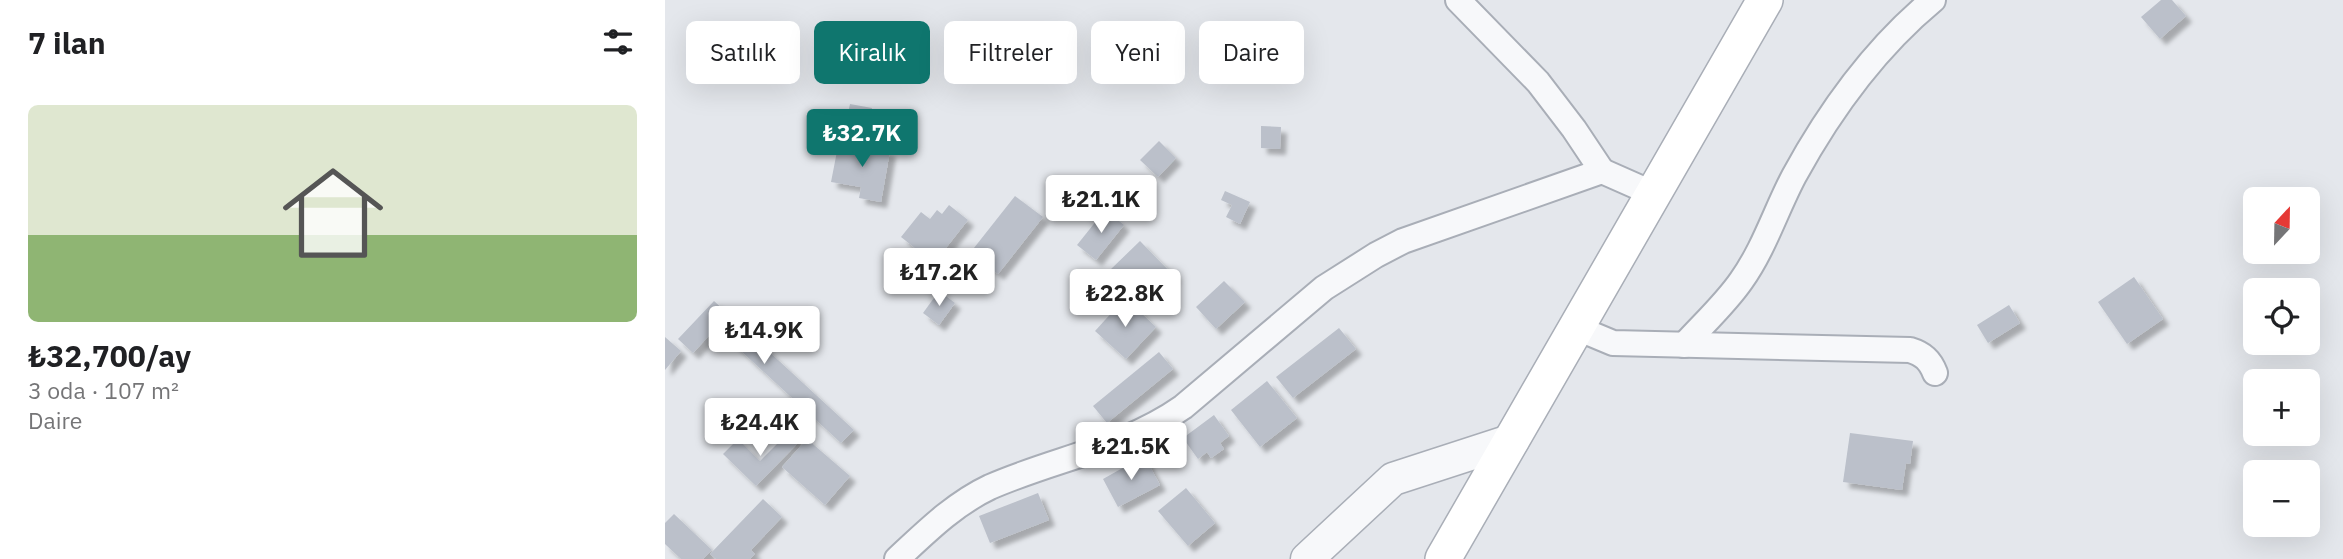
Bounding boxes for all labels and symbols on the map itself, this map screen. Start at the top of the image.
pin: ₺32.7K [805,110,919,169]
pin: ₺21.1K [1044,176,1158,235]
north arrow [2243,187,2321,264]
pin: ₺17.2K [882,248,996,308]
pin: ₺22.8K [1068,270,1182,329]
pin: ₺14.9K [707,306,821,366]
pin: ₺24.4K [703,398,817,458]
pin: ₺21.5K [1074,422,1188,482]

